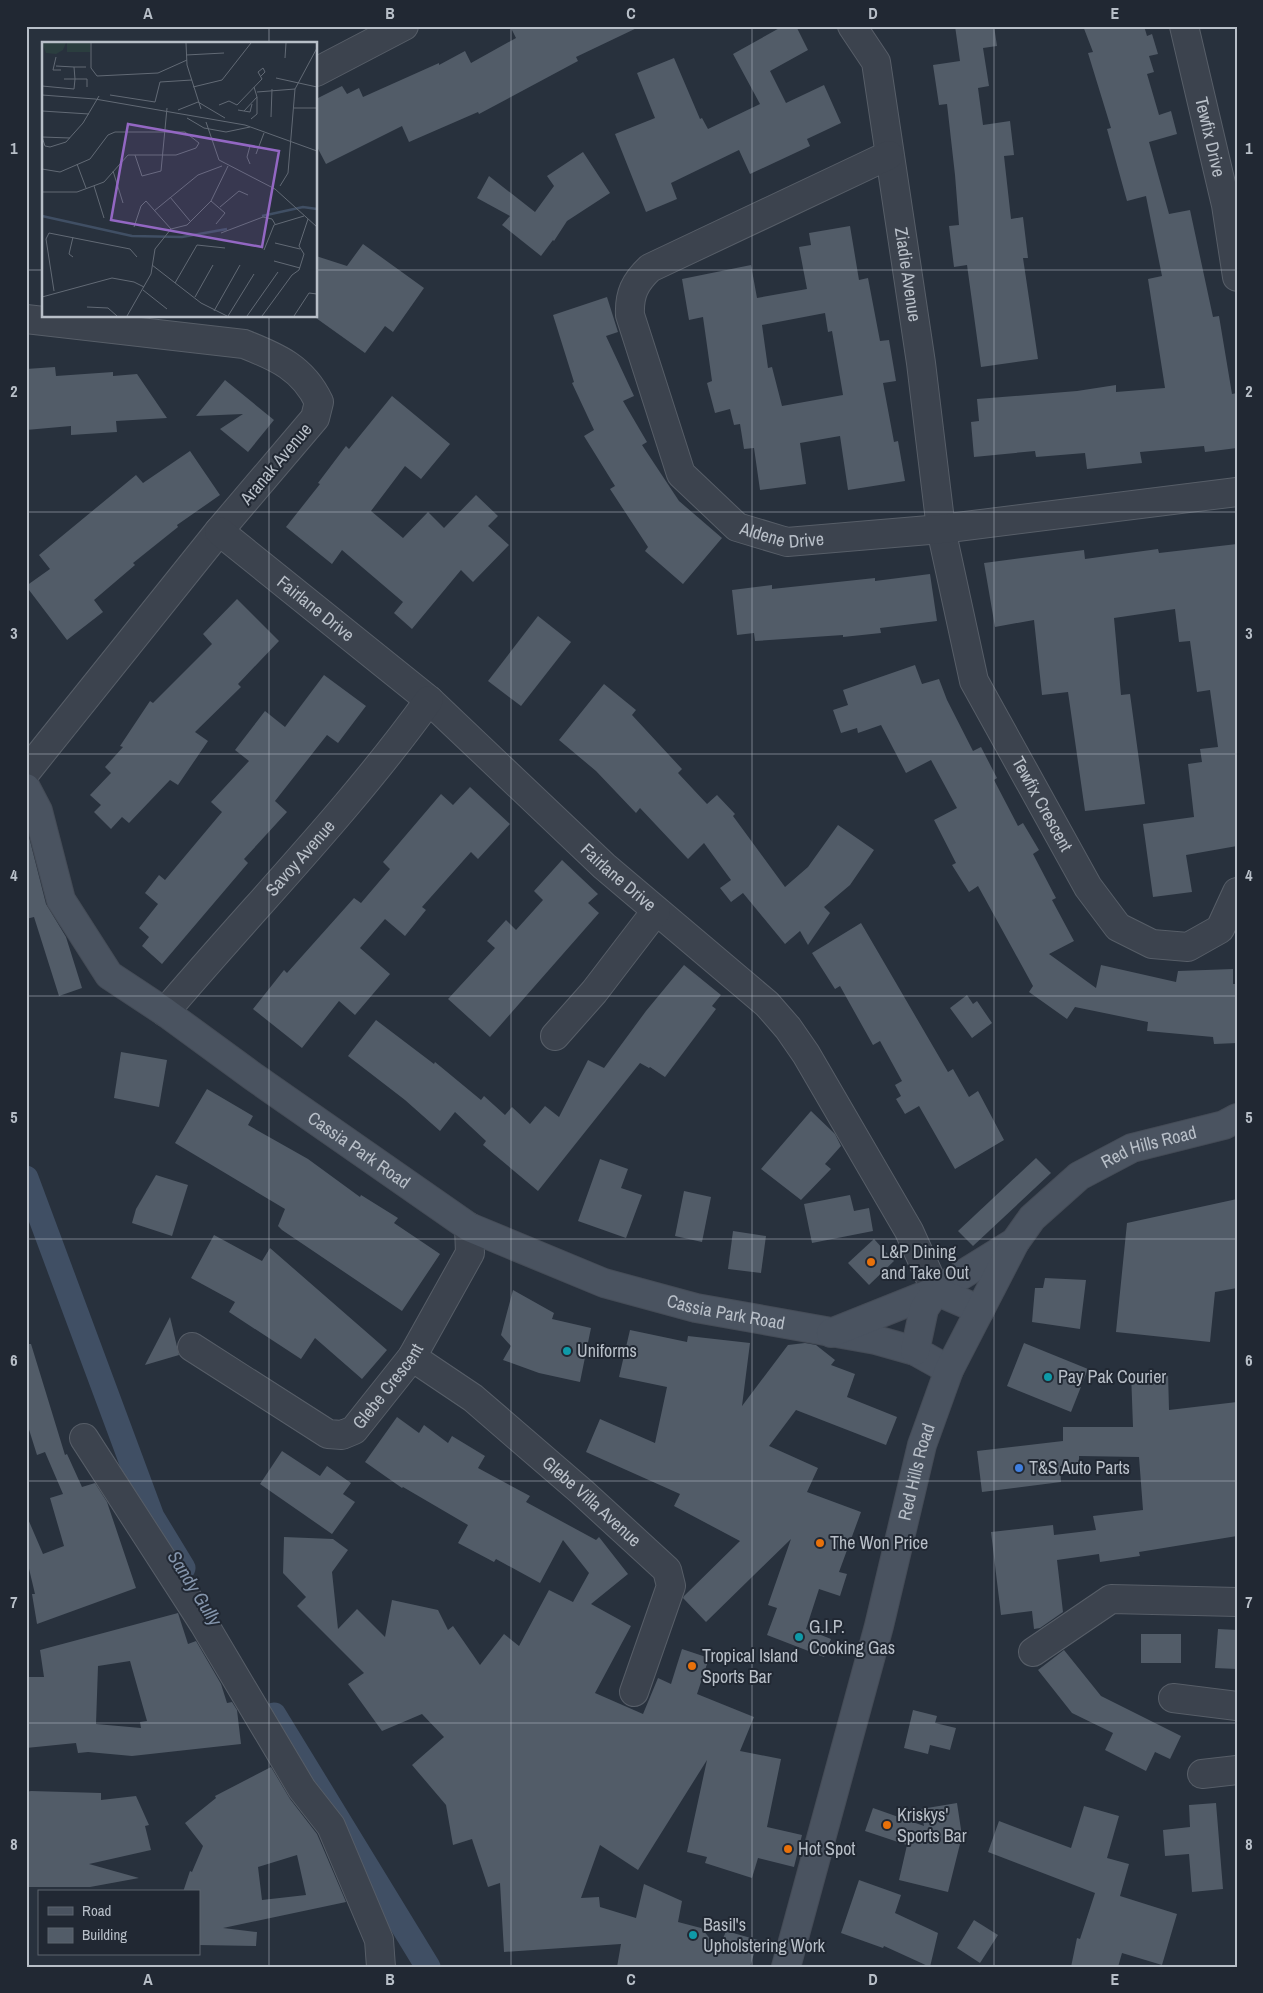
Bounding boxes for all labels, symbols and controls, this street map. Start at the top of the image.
text: A [143,2,153,24]
text: B [385,2,395,24]
text: C [626,2,636,24]
text: D [868,2,878,24]
text: E [1111,2,1120,24]
inset map [42,42,318,318]
street label: Tewfix Drive [1189,94,1232,179]
text: 1 [10,137,18,159]
text: 1 [1245,137,1253,159]
street label: Ziadie Avenue [889,225,928,323]
text: 2 [10,380,18,402]
text: 2 [1245,380,1253,402]
street label: Aranak Avenue [233,417,317,511]
street label: Aldene Drive [736,515,825,554]
street label: Fairlane Drive [272,569,360,647]
text: 3 [10,622,18,644]
text: 3 [1245,622,1253,644]
street label: Tewfix Crescent [1006,752,1079,856]
street label: Savoy Avenue [259,814,340,901]
street label: Fairlane Drive [575,837,662,917]
text: 4 [10,864,18,886]
text: 4 [1245,864,1253,886]
street label: Cassia Park Road [303,1105,415,1194]
text: 5 [10,1106,18,1128]
text: 5 [1245,1106,1253,1128]
street label: Red Hills Road [1097,1119,1199,1174]
place label: L&P Dining and Take Out [881,1239,969,1285]
marker: L&P Dining and Take Out [865,1256,877,1268]
street label: Cassia Park Road [664,1288,787,1336]
place label: Uniforms [577,1338,637,1363]
street label: Glebe Crescent [346,1339,429,1434]
marker: Uniforms [561,1345,573,1357]
text: 6 [10,1349,18,1371]
text: 6 [1245,1349,1253,1371]
place label: Pay Pak Courier [1058,1364,1166,1389]
marker: Pay Pak Courier [1042,1371,1054,1383]
street label: Red Hills Road [892,1420,941,1523]
street label: Glebe Villa Avenue [537,1450,647,1552]
place label: T&S Auto Parts [1029,1455,1130,1480]
marker: T&S Auto Parts [1013,1462,1025,1474]
place label: The Won Price [830,1530,928,1555]
marker: The Won Price [814,1537,826,1549]
water label: Sandy Gully [162,1545,229,1632]
text: 7 [10,1591,18,1613]
text: 7 [1245,1591,1253,1613]
place label: G.I.P. Cooking Gas [809,1614,895,1660]
marker: G.I.P. Cooking Gas [793,1631,805,1643]
place label: Tropical Island Sports Bar [702,1643,798,1689]
marker: Tropical Island Sports Bar [686,1660,698,1672]
place label: Kriskys' Sports Bar [897,1802,967,1848]
marker: Kriskys' Sports Bar [881,1819,893,1831]
text: 8 [10,1833,18,1855]
text: 8 [1245,1833,1253,1855]
place label: Hot Spot [798,1836,855,1861]
marker: Hot Spot [782,1843,794,1855]
legend [38,1890,200,1956]
text: Road [82,1900,111,1921]
place label: Basil's Upholstering Work [703,1912,826,1958]
text: Building [82,1924,127,1945]
marker: Basil's Upholstering Work [687,1929,699,1941]
text: A [143,1968,153,1990]
text: B [385,1968,395,1990]
text: C [626,1968,636,1990]
text: D [868,1968,878,1990]
text: E [1111,1968,1120,1990]

